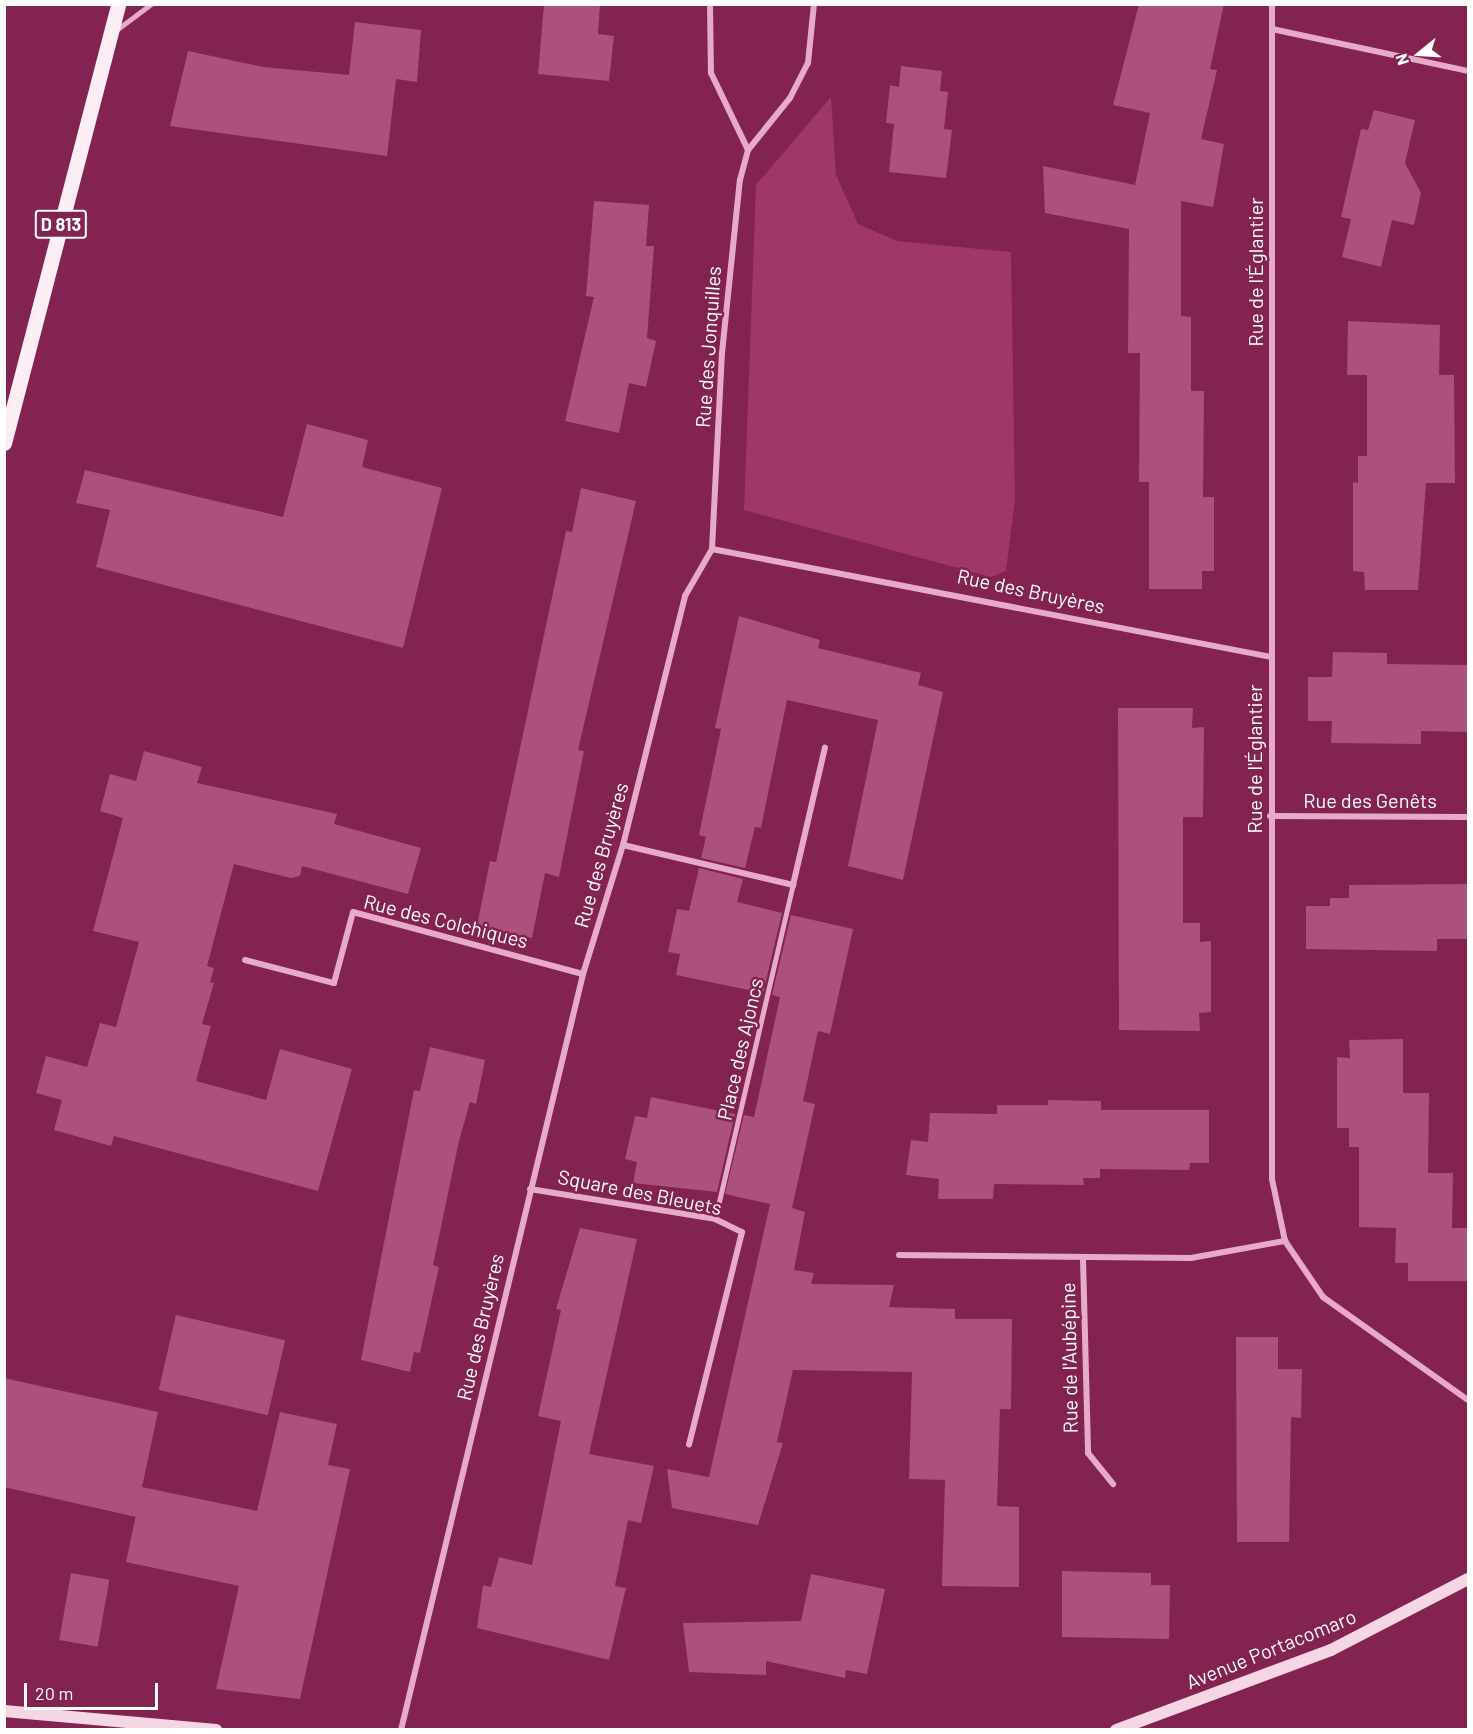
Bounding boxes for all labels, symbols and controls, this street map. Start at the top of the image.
north arrow [1389,24,1449,84]
text: N [1391,52,1412,68]
street label: Rue de l'Églantier [1243,197,1267,347]
road number: D 813 [34,209,88,239]
street label: Rue des Jonquilles [690,265,726,429]
street label: Rue des Bruyères [955,564,1107,618]
street label: Rue de l'Églantier [1242,684,1266,834]
street label: Rue des Bruyères [569,780,633,930]
street label: Rue des Genêts [1303,788,1437,812]
street label: Rue des Colchiques [361,889,531,953]
street label: Place des Ajoncs [712,976,768,1122]
street label: Square des Bleuets [556,1164,724,1220]
street label: Rue des Bruyères [451,1251,509,1403]
street label: Rue de l'Aubépine [1056,1282,1082,1434]
street label: Avenue Portacomaro [1183,1604,1359,1694]
scale bar [27,1671,160,1709]
text: 20 m [35,1682,73,1704]

